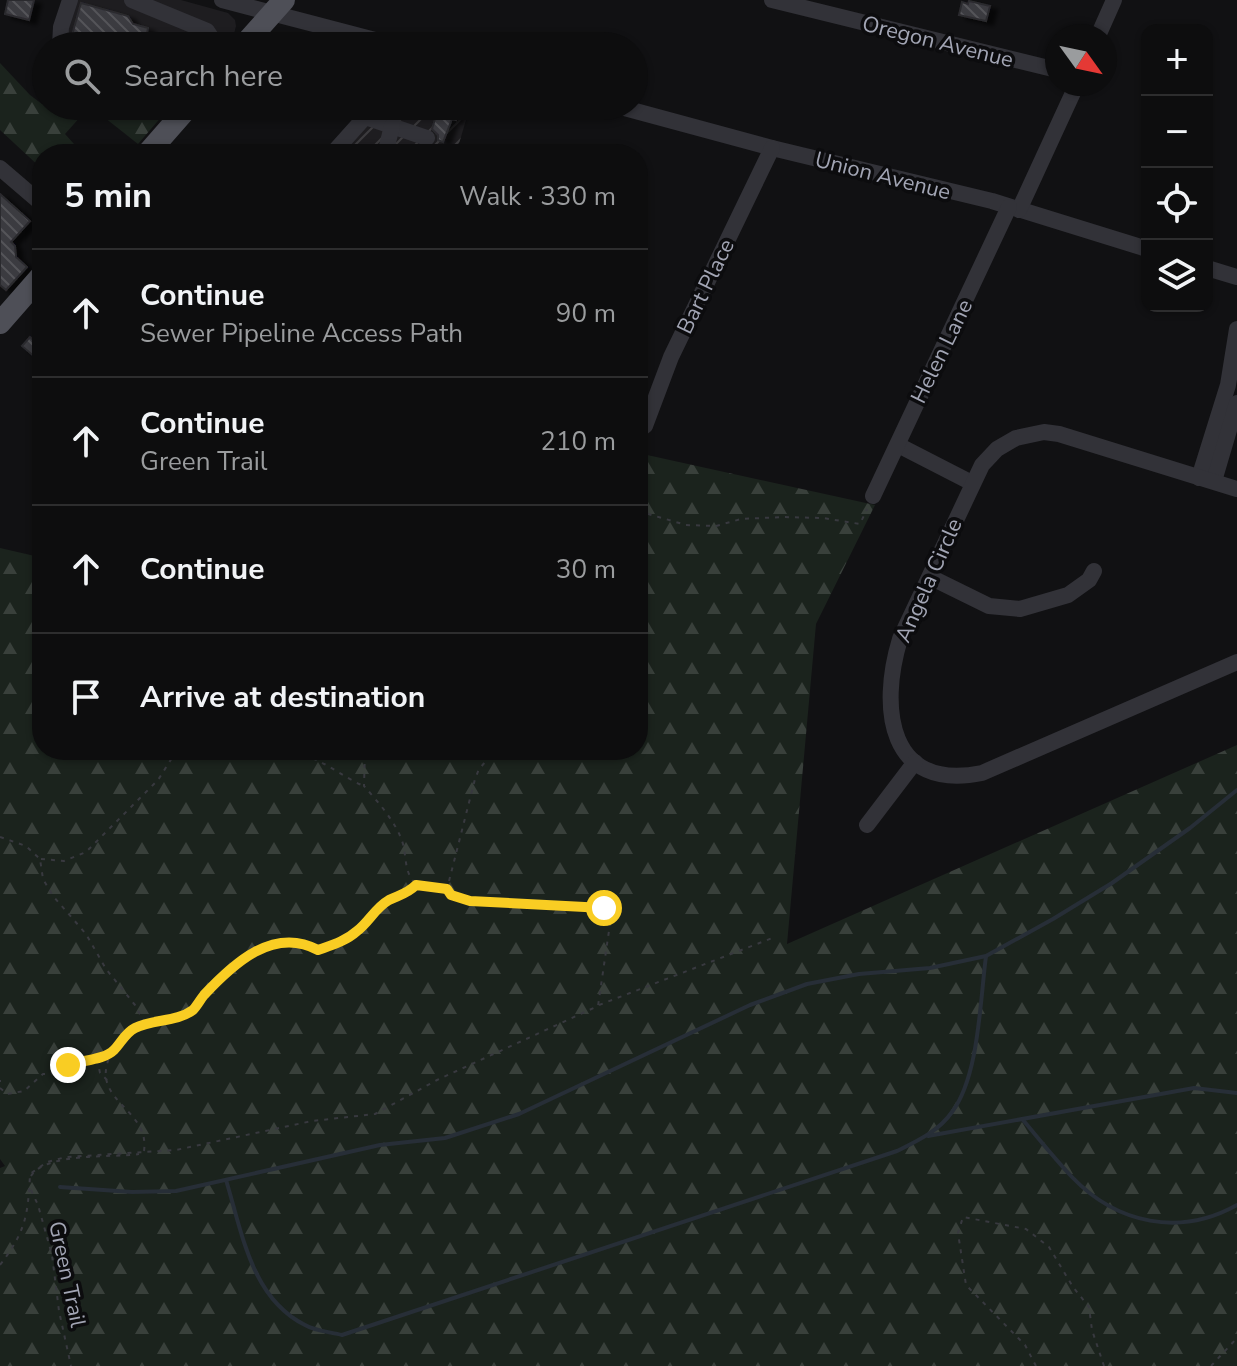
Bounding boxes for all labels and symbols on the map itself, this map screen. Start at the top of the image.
street label: Oregon Avenue [859,9,1016,75]
north arrow [1045,24,1117,96]
street label: Union Avenue [812,145,954,207]
street label: Bart Place [670,234,742,339]
street label: Helen Lane [904,294,980,409]
street label: Angela Circle [888,514,970,647]
route start [586,890,622,926]
route end [50,1047,86,1083]
street label: Green Trail [41,1218,93,1331]

